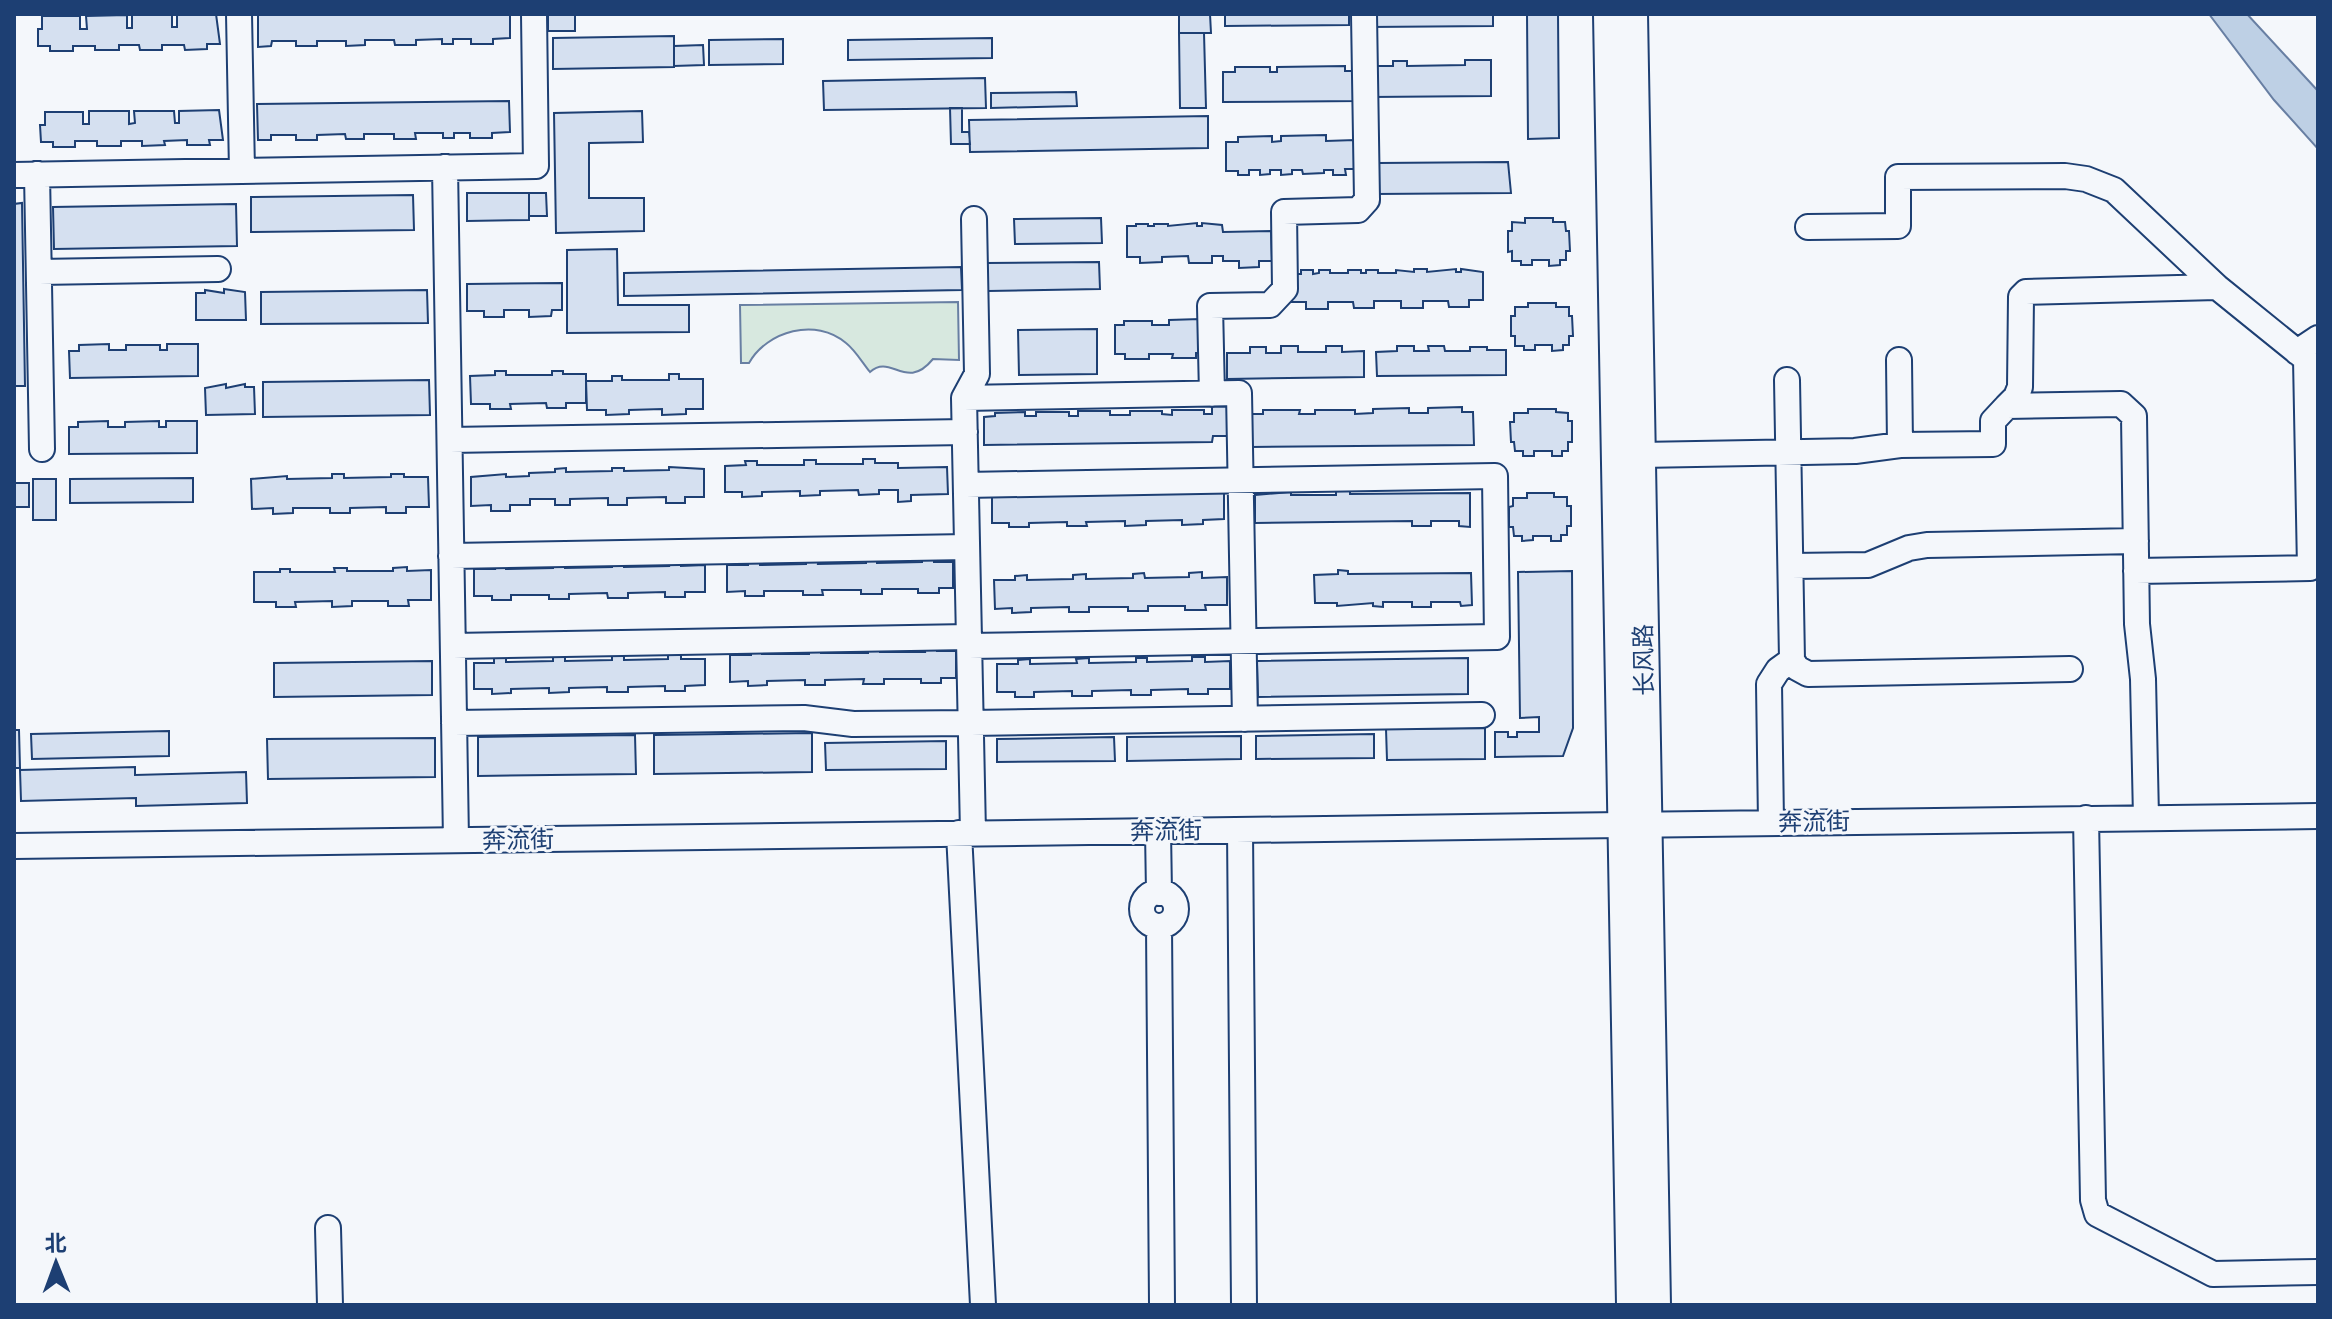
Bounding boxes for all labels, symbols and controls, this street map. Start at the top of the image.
street label: 长风路 [1629,624,1659,696]
street label: 奔流街 [1778,807,1850,837]
street label: 奔流街 [1130,816,1202,846]
street label: 奔流街 [482,825,554,855]
north arrow [16,1223,96,1303]
text: 北 [44,1231,67,1256]

